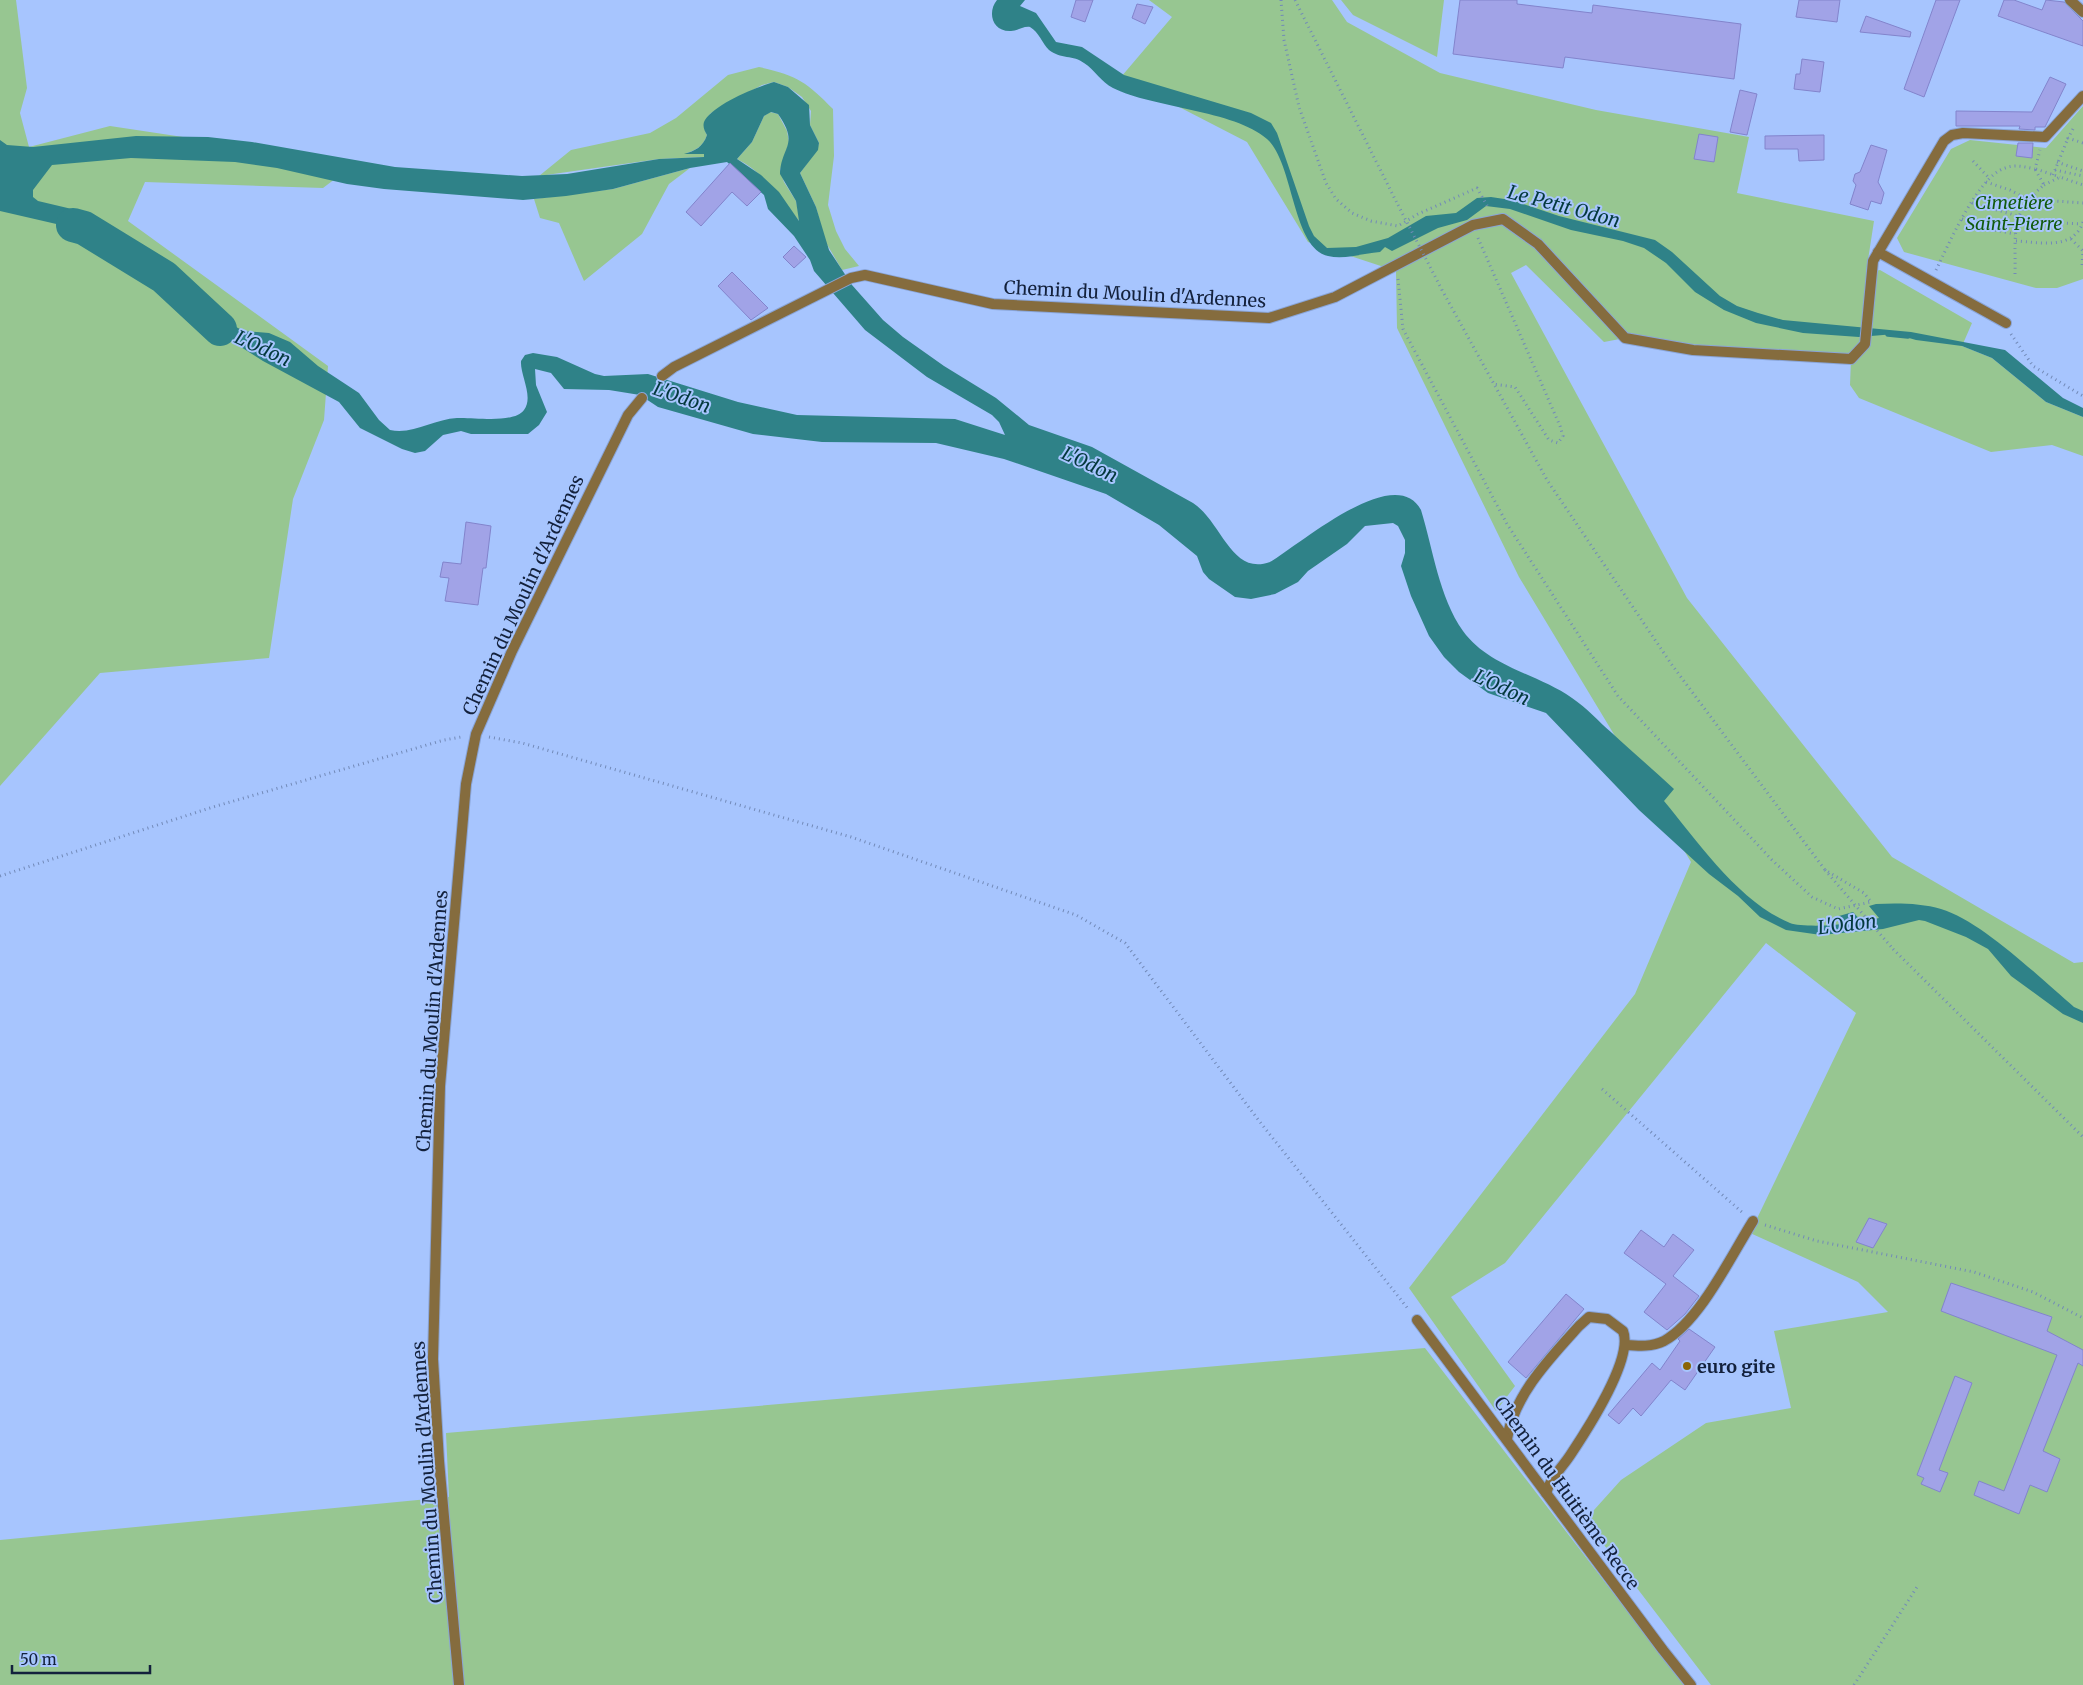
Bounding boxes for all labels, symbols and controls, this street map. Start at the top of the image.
water label: Le Petit Odon [1505,179,1623,233]
park label: Cimetière Saint-Pierre [1965,191,2063,235]
street label: Chemin du Moulin d'Ardennes [1003,276,1267,312]
water label: L'Odon [231,325,295,371]
water label: L'Odon [650,376,714,418]
water label: L'Odon [1058,441,1122,487]
street label: Chemin du Moulin d'Ardennes [457,471,589,719]
water label: L'Odon [1470,664,1534,710]
street label: Chemin du Moulin d'Ardennes [411,889,453,1153]
water label: L'Odon [1816,908,1878,940]
street label: Chemin du Moulin d'Ardennes [406,1340,448,1604]
place label: euro gite [1697,1355,1775,1378]
marker: euro gite [1681,1360,1693,1372]
street label: Chemin du Huitième Recce [1489,1392,1645,1594]
scale bar [12,1642,150,1674]
text: 50 m [20,1650,57,1669]

